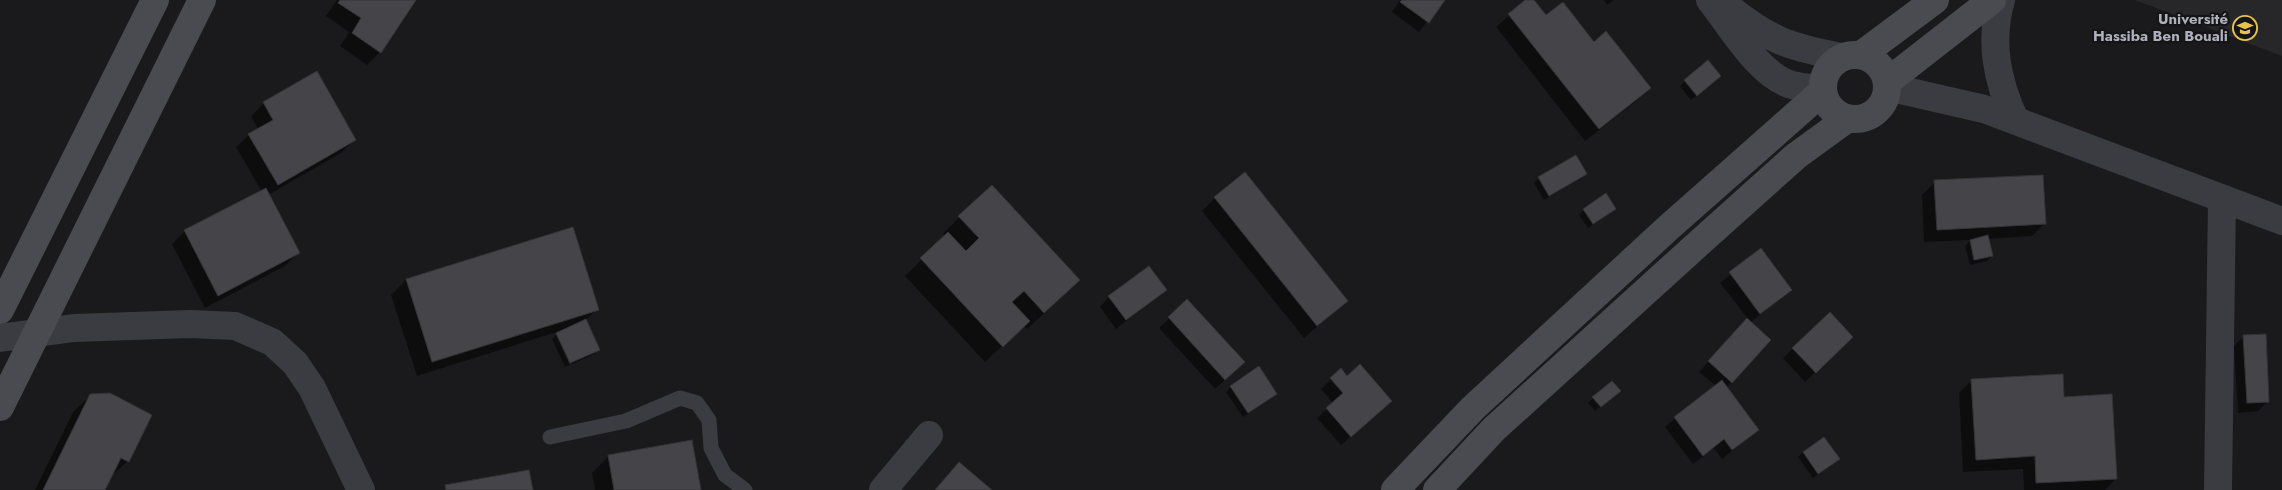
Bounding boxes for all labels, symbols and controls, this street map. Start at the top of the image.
place label: Université Hassiba Ben Bouali [2093,8,2228,47]
school or university icon: Université Hassiba Ben Bouali [2232,15,2258,41]

